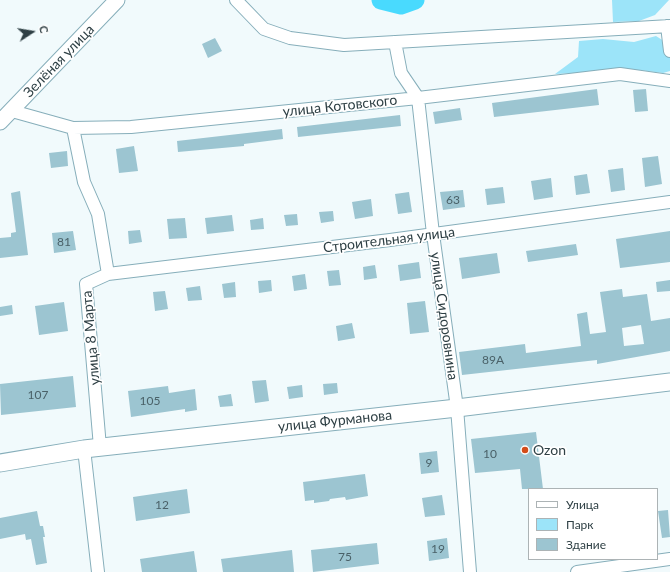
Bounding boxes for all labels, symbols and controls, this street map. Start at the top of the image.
north arrow [12,12,52,52]
street label: Зелёная улица [20,21,98,101]
text: С [37,24,51,34]
street label: улица Котовского [282,92,398,120]
house number: 63 [446,193,460,207]
street label: Строительная улица [322,224,456,256]
house number: 81 [57,235,71,249]
street label: улица Сидоровнина [427,251,461,381]
street label: улица 8 Марта [78,290,104,386]
house number: 89А [482,353,504,367]
house number: 107 [28,388,48,402]
house number: 105 [140,394,160,408]
street label: улица Фурманова [277,407,393,435]
place label: Ozon [533,442,566,458]
marker: Ozon [520,445,530,455]
house number: 10 [483,447,497,461]
house number: 9 [426,456,432,470]
legend [528,488,658,560]
text: Улица [566,497,599,512]
house number: 12 [155,498,169,512]
text: Парк [566,517,594,532]
text: Здание [566,537,606,552]
house number: 19 [431,542,445,556]
house number: 75 [338,550,352,564]

